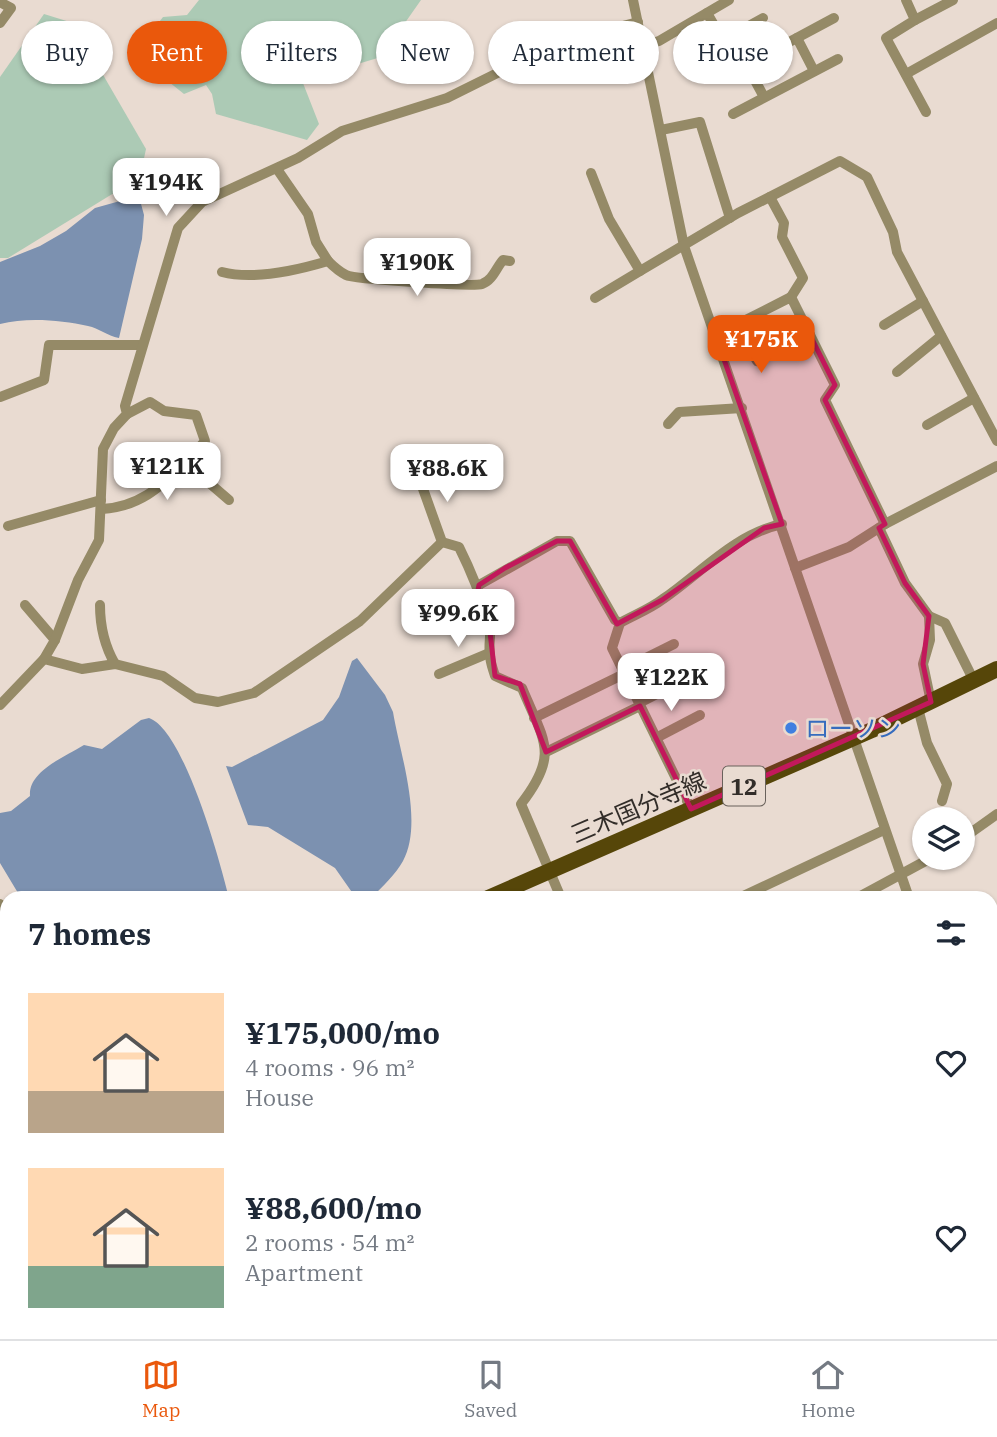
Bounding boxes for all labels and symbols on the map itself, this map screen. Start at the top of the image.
pin: ¥194K [117,158,215,218]
pin: ¥190K [368,238,466,298]
pin: ¥175K [712,316,810,375]
pin: ¥121K [118,442,216,502]
pin: ¥88.6K [390,444,504,504]
pin: ¥99.6K [401,590,515,649]
pin: ¥122K [622,654,720,713]
place label: ローソン [805,712,901,744]
marker: ローソン [783,720,799,736]
street label: 三木国分寺線 [565,764,711,850]
road number: 12 [723,766,765,806]

